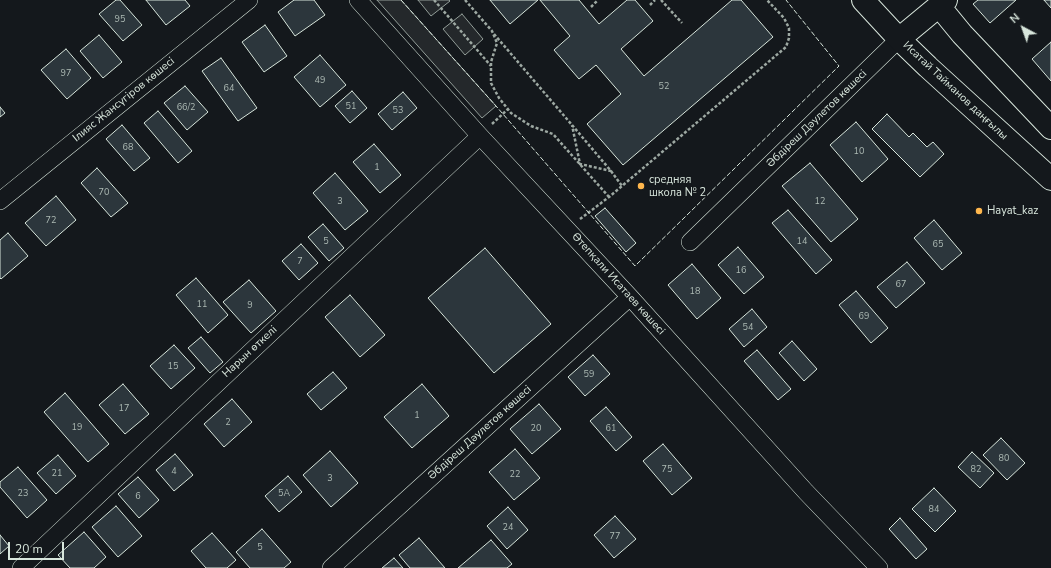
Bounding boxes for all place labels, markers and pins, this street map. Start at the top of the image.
place label: cредняя школа № 2 [649,173,706,199]
marker: cредняя школа № 2 [636,181,646,191]
place label: Hayat_kaz [987,204,1038,218]
marker: Hayat_kaz [974,206,984,216]

